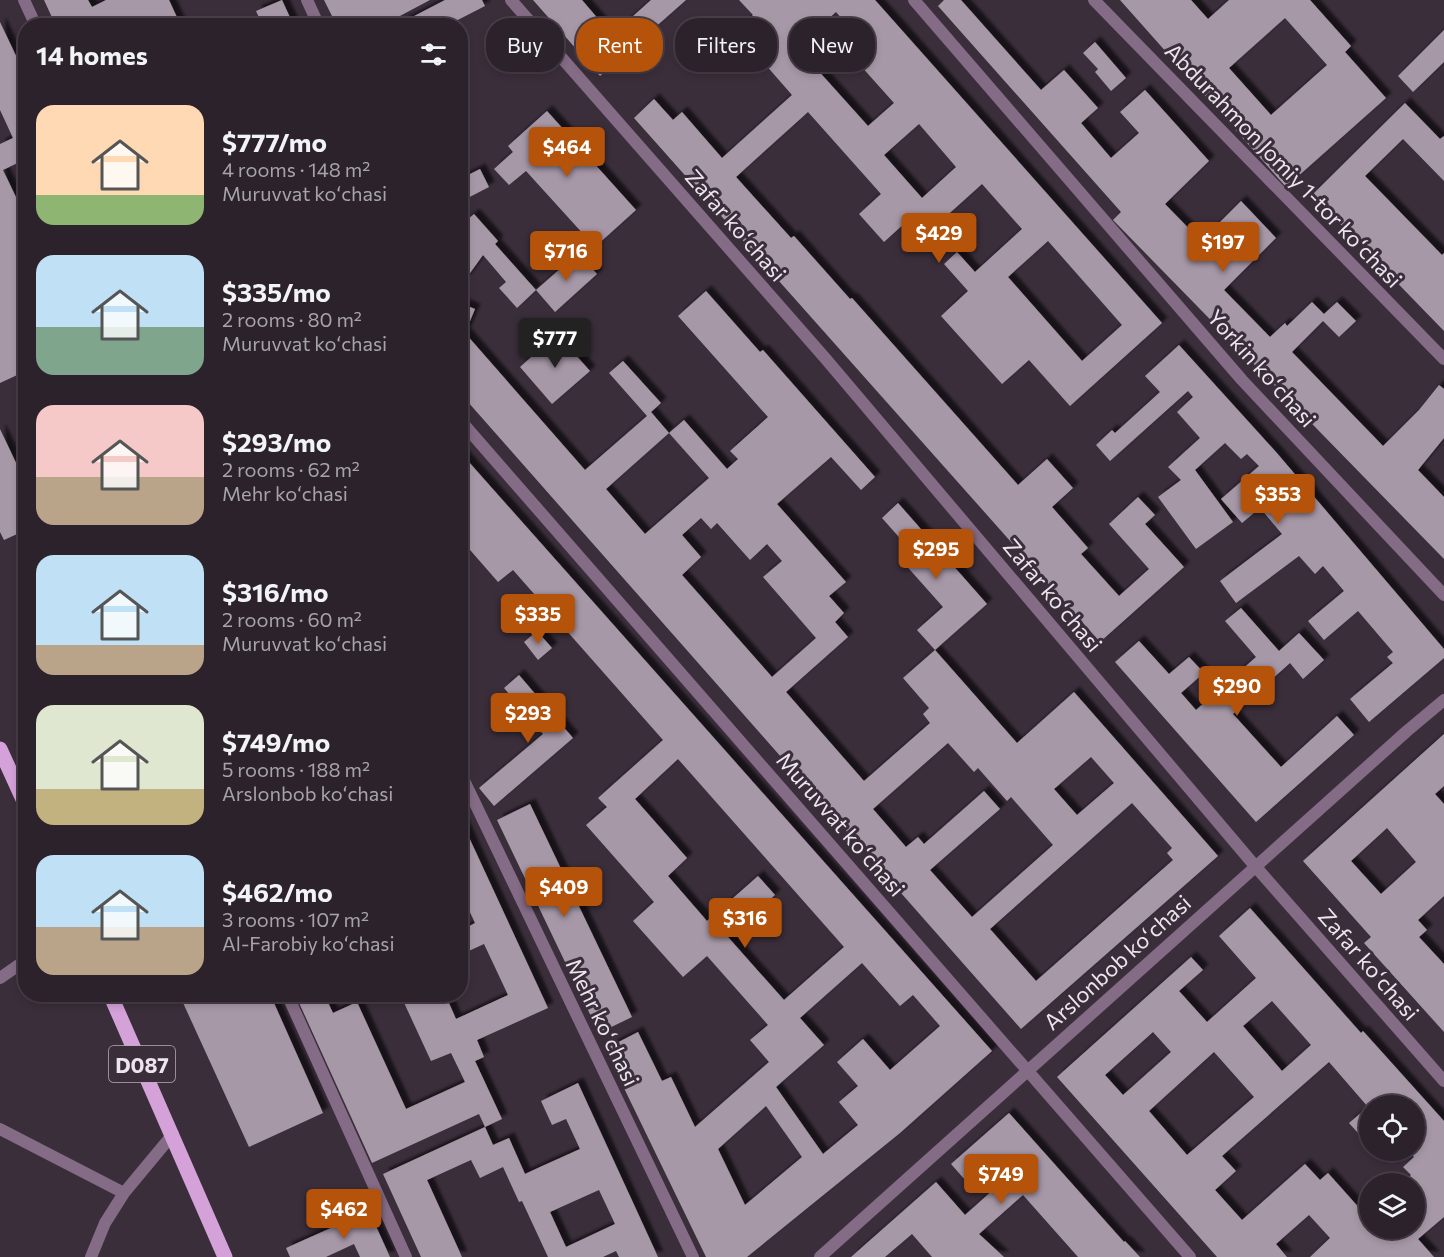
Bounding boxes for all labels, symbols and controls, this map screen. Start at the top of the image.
chip: Buy [486,18,564,72]
chip: Rent [576,18,663,72]
chip: Filters [675,18,777,72]
chip: New [789,18,875,72]
street label: Abdurahmon Jomiy 1-tor koʻchasi [1160,37,1408,293]
icon: filters [417,38,450,71]
text: 14 homes [36,39,148,70]
text: $777/mo [222,126,327,157]
pin: $464 [531,127,603,178]
icon: home [84,129,156,201]
text: $464 [543,134,591,158]
text: 4 rooms · 148 m² [222,157,370,181]
street label: Zafar koʻchasi [680,163,792,287]
text: Muruvvat koʻchasi [222,181,387,205]
pin: $429 [903,213,975,264]
text: $429 [915,220,963,244]
pin: $197 [1187,222,1259,273]
text: $197 [1201,229,1245,253]
pin: $716 [530,231,602,282]
text: $716 [544,238,588,262]
text: $335/mo [222,276,331,307]
icon: home [84,279,156,351]
street label: Yorkin koʻchasi [1202,304,1322,432]
text: 2 rooms · 80 m² [222,307,362,331]
pin: $777 [519,318,591,369]
text: $777 [533,325,577,349]
text: Muruvvat koʻchasi [222,331,387,355]
text: $293/mo [222,426,331,457]
icon: home [84,429,156,501]
text: 2 rooms · 62 m² [222,457,360,481]
pin: $353 [1242,474,1314,525]
text: Mehr koʻchasi [222,481,348,505]
text: $353 [1255,481,1301,505]
pin: $295 [900,529,972,580]
street label: Zafar koʻchasi [998,533,1108,657]
text: $295 [913,536,959,560]
text: $316/mo [222,576,329,607]
icon: home [84,579,156,651]
pin: $335 [502,594,574,645]
text: $335 [515,601,561,625]
text: 2 rooms · 60 m² [222,607,362,631]
text: Muruvvat koʻchasi [222,631,387,655]
pin: $290 [1201,666,1273,717]
text: $290 [1213,673,1261,697]
pin: $293 [492,693,564,744]
text: $293 [505,700,551,724]
text: $749/mo [222,726,330,757]
icon: home [84,729,156,801]
street label: Muruvvat koʻchasi [771,747,911,901]
text: 5 rooms · 188 m² [222,757,370,781]
text: Arslonbob koʻchasi [222,781,393,805]
pin: $409 [528,867,600,918]
text: $409 [539,874,589,898]
text: $462/mo [222,876,333,907]
icon: home [84,879,156,951]
street label: Arslonbob koʻchasi [1038,889,1196,1035]
pin: $316 [709,898,781,949]
street label: Zafar koʻchasi [1313,902,1425,1026]
text: $316 [723,905,767,929]
text: 3 rooms · 107 m² [222,907,369,931]
text: Al-Farobiy koʻchasi [222,931,395,955]
street label: Mehr koʻchasi [561,954,645,1090]
road number: D087 [109,1046,175,1082]
map controls [1359,1095,1425,1239]
button: locate [1359,1095,1425,1161]
pin: $749 [965,1154,1037,1205]
text: $749 [978,1161,1024,1185]
button: layers [1359,1173,1425,1239]
pin: $462 [308,1189,380,1240]
text: $462 [320,1196,368,1220]

